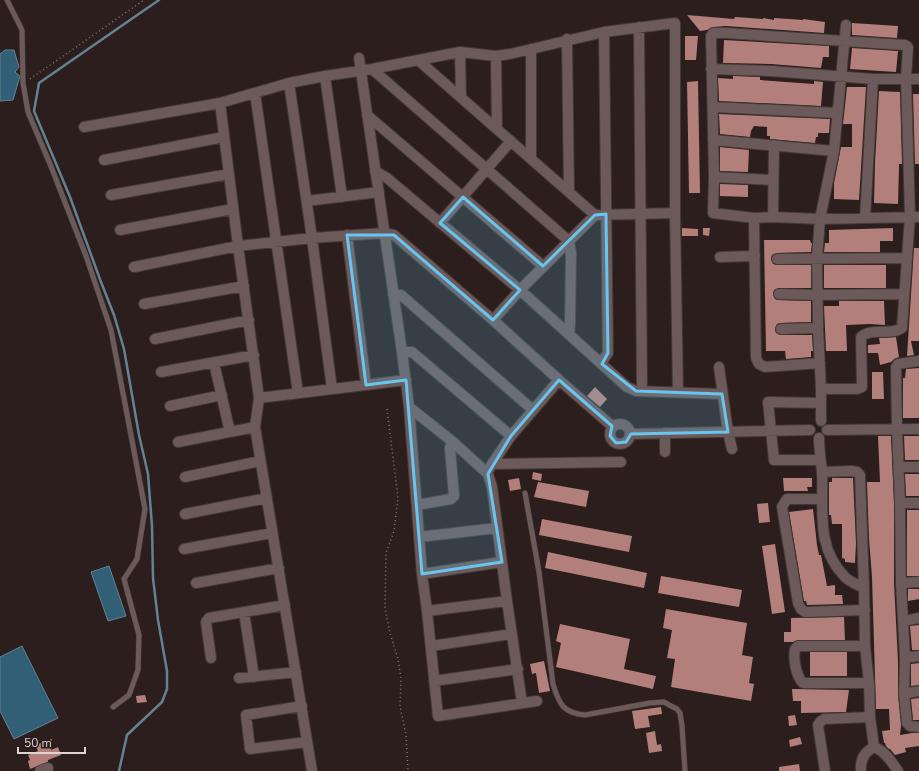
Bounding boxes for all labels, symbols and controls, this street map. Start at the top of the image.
scale bar [18,729,85,755]
text: 50 m [24,735,52,751]

